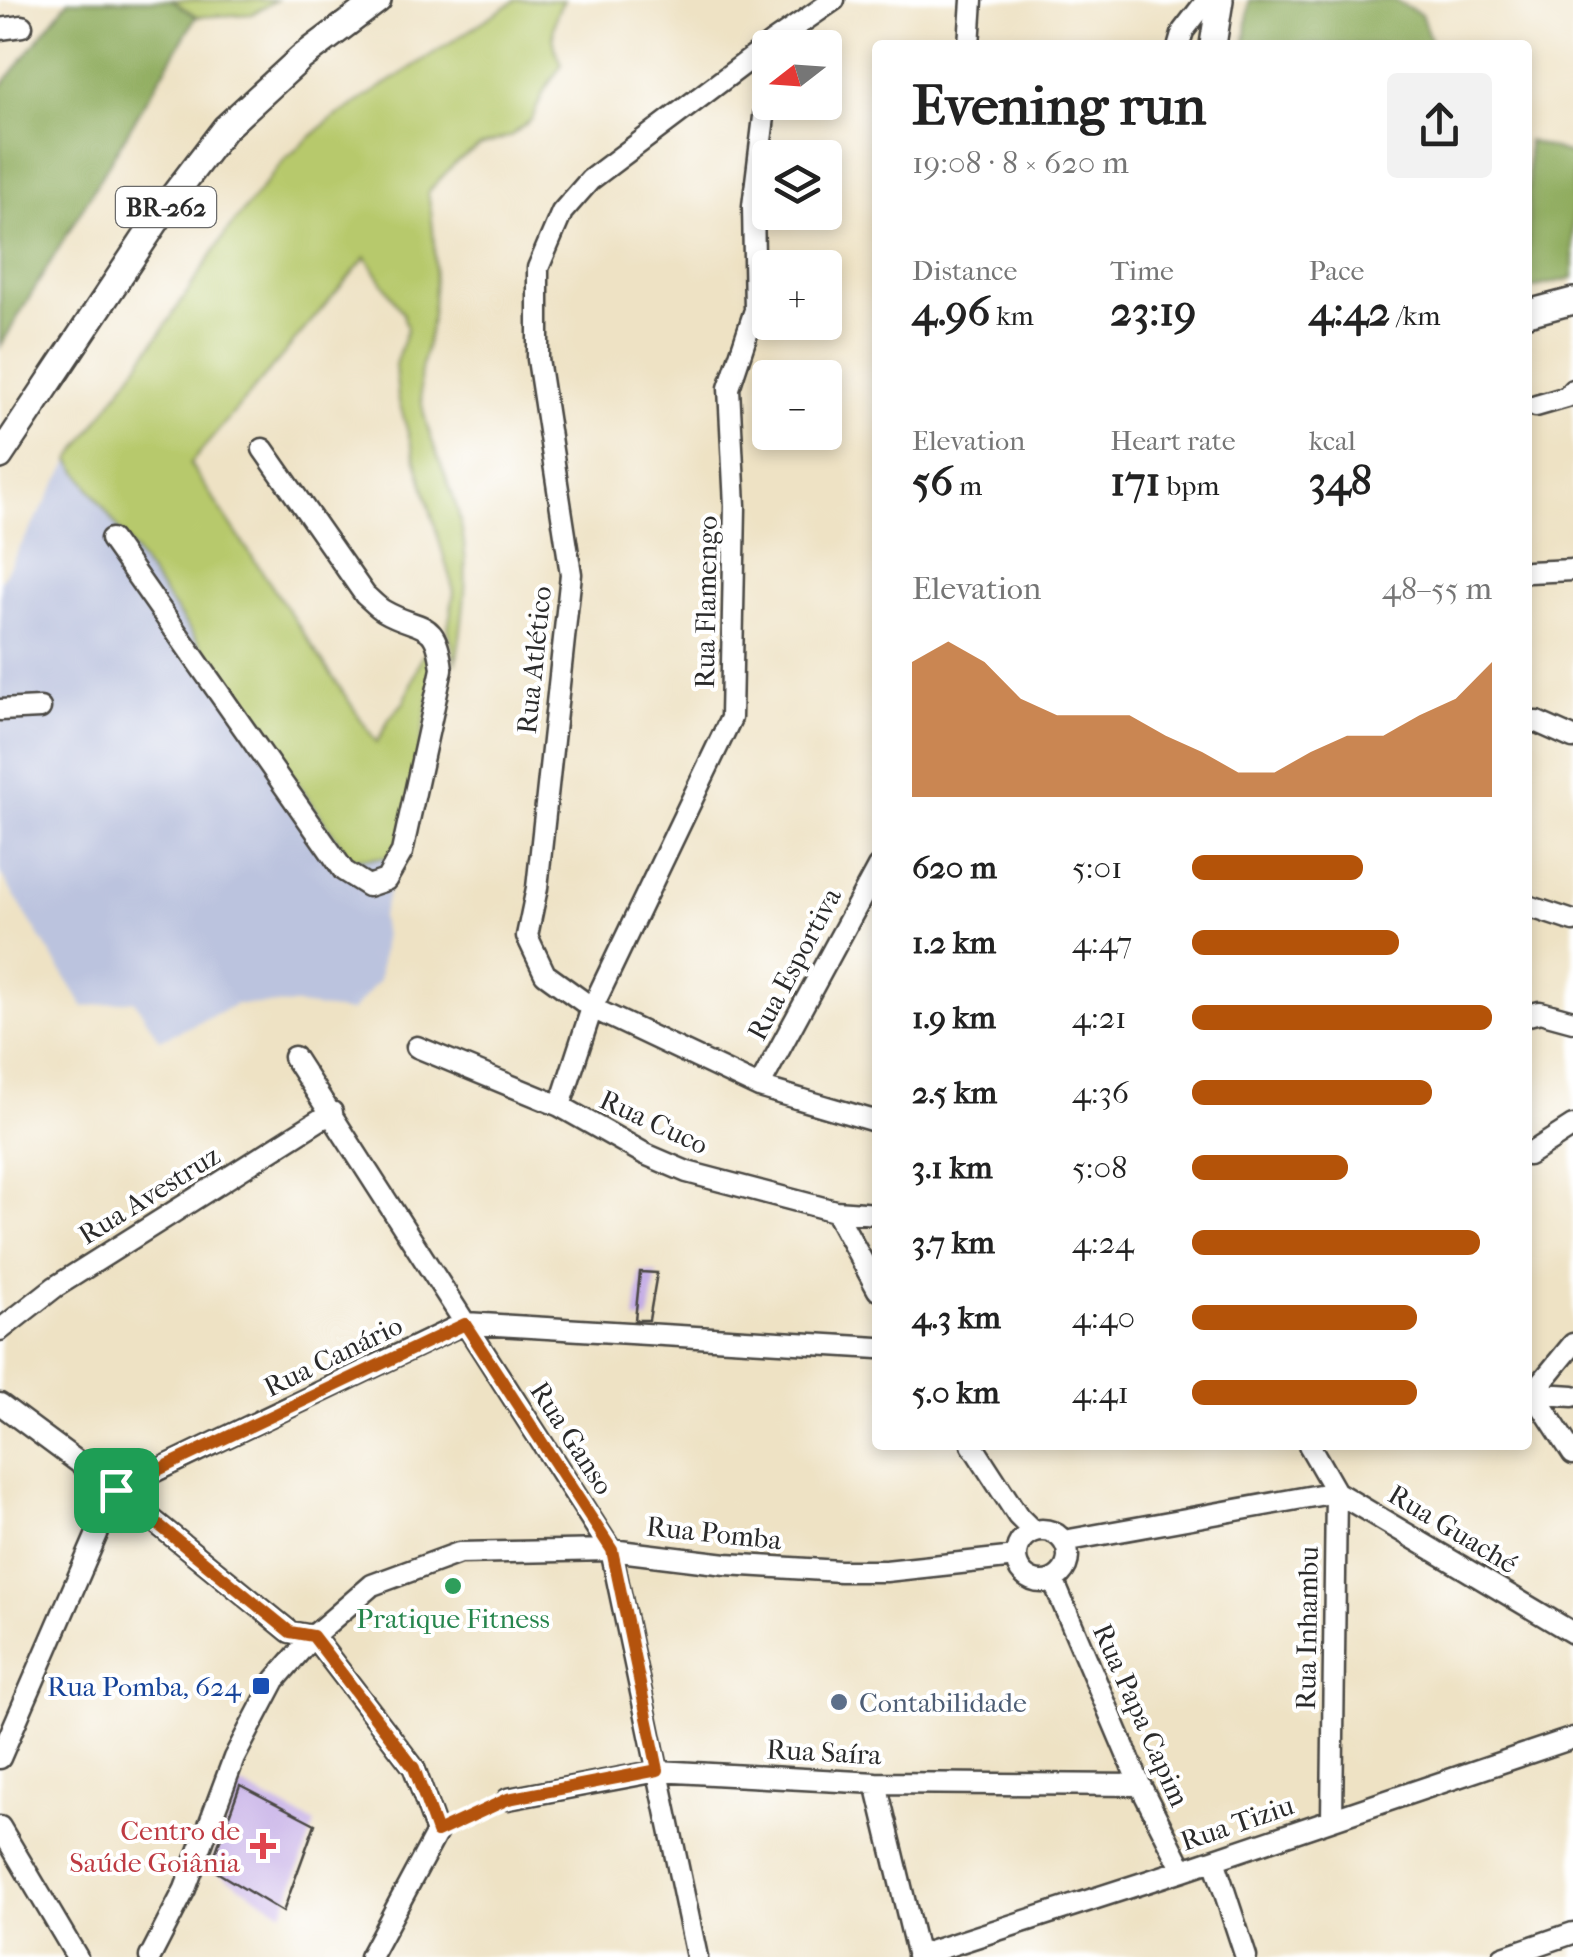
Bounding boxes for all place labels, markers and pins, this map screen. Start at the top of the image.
pin [74,1448,159,1533]
marker: Pratique Fitness [442,1575,464,1597]
place label: Pratique Fitness [356,1602,550,1635]
place label: Rua Pomba, 624 [47,1670,242,1703]
marker: Rua Pomba, 624 [250,1675,272,1697]
place label: Contabilidade [859,1686,1027,1719]
marker: Contabilidade [828,1691,850,1713]
place label: Centro de Saúde Goiânia [69,1814,241,1879]
marker: Centro de Saúde Goiânia [250,1833,276,1859]

